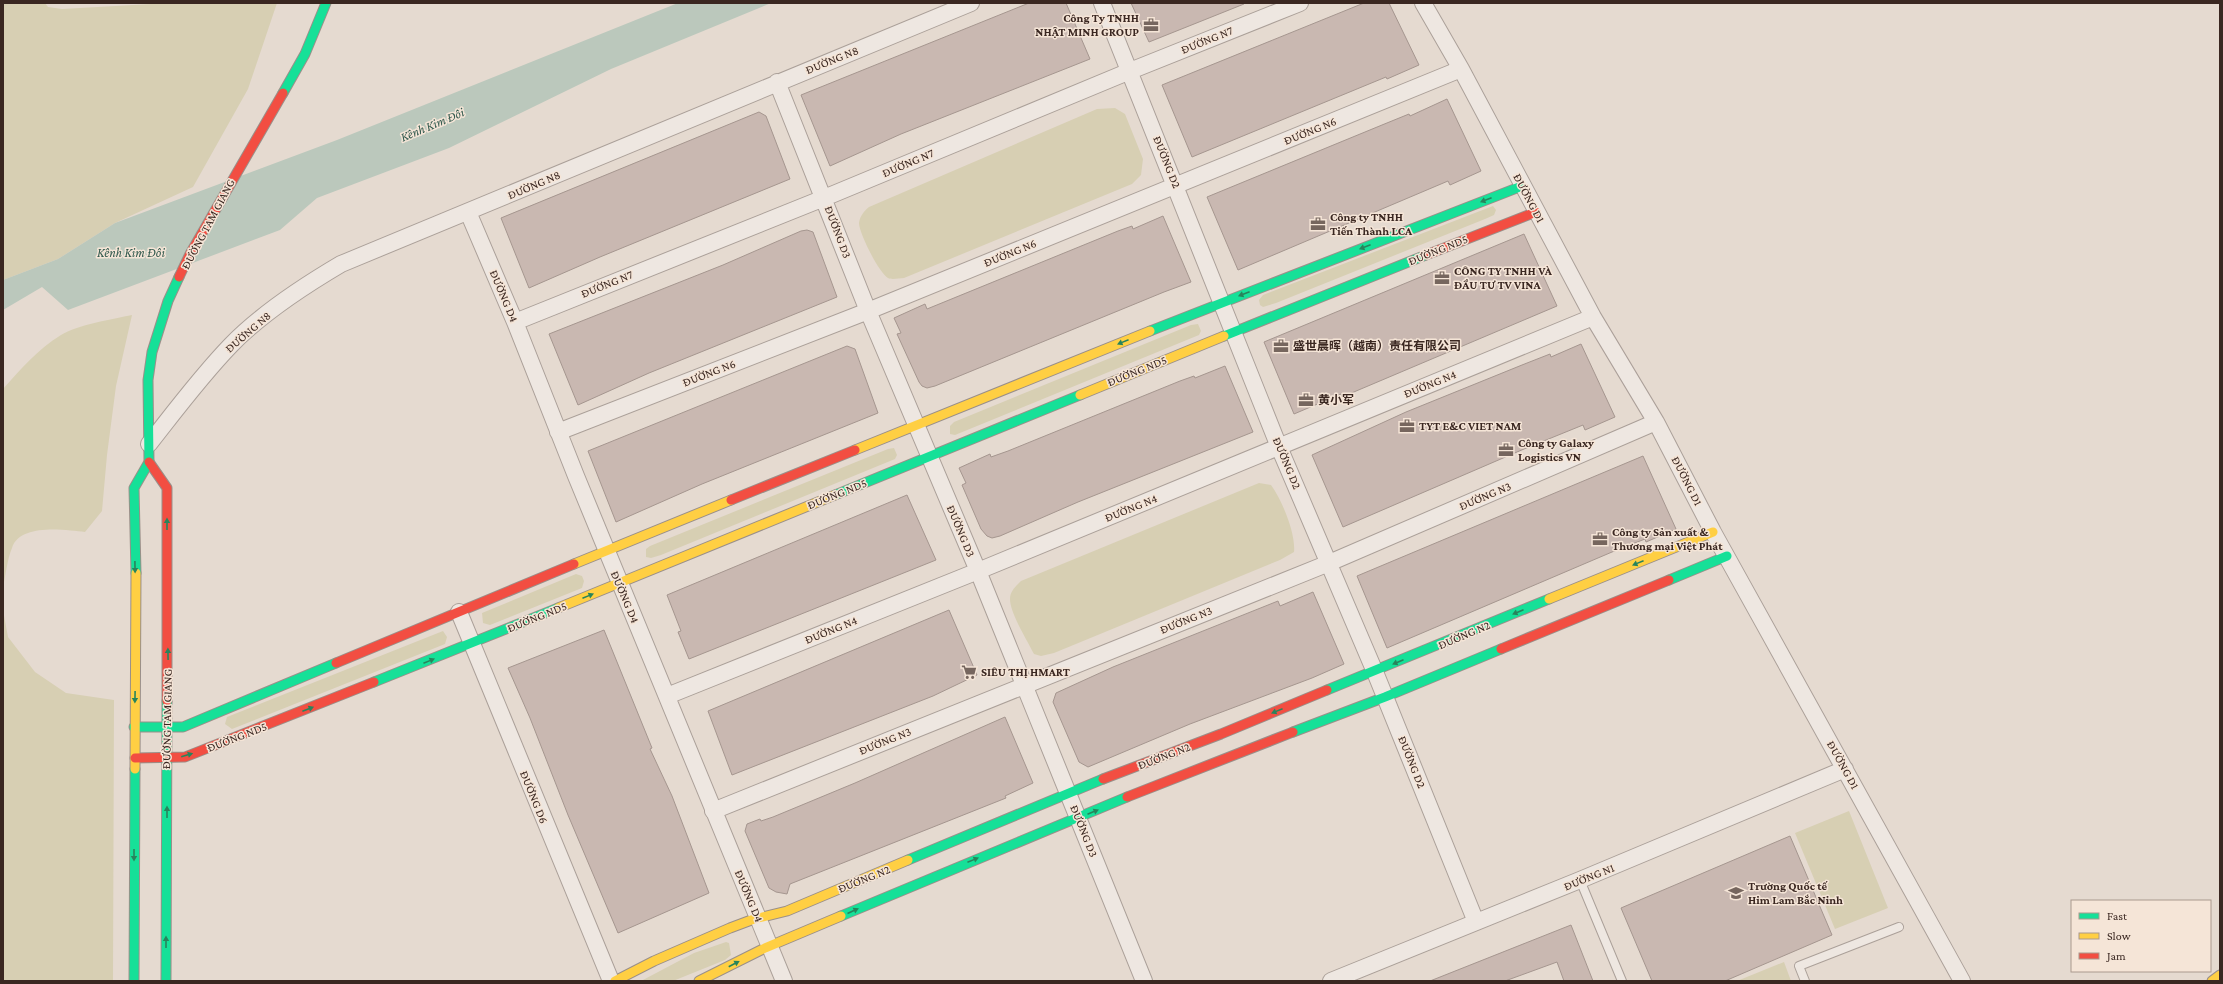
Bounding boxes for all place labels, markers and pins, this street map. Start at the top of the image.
place label: Công Ty TNHH NHẬT MINH GROUP [1035,11,1139,39]
office icon: Công Ty TNHH NHẬT MINH GROUP [1142,16,1160,34]
place label: Công ty TNHH Tiến Thành LCA [1330,210,1413,238]
office icon: Công ty TNHH Tiến Thành LCA [1309,215,1327,233]
place label: CÔNG TY TNHH VÀ ĐẦU TƯ TV VINA [1454,264,1553,292]
office icon: CÔNG TY TNHH VÀ ĐẦU TƯ TV VINA [1433,269,1451,287]
office icon: 盛世晨晖（越南）责任有限公司 [1272,337,1290,355]
place label: 盛世晨晖（越南）责任有限公司 [1293,339,1461,353]
office icon: 黄小军 [1297,391,1315,409]
place label: 黄小军 [1318,393,1354,407]
office icon: TYT E&C VIET NAM [1398,417,1416,435]
place label: TYT E&C VIET NAM [1419,419,1522,433]
place label: Công ty Galaxy Logistics VN [1518,436,1594,464]
office icon: Công ty Galaxy Logistics VN [1497,441,1515,459]
place label: Công ty Sản xuất & Thương mại Việt Phát [1612,525,1723,553]
office icon: Công ty Sản xuất & Thương mại Việt Phát [1591,530,1609,548]
supermarket icon: SIÊU THỊ HMART [960,663,978,681]
place label: SIÊU THỊ HMART [981,665,1070,679]
place label: Trường Quốc tế Him Lam Bắc Ninh [1748,879,1843,907]
school or university icon: Trường Quốc tế Him Lam Bắc Ninh [1727,884,1745,902]

